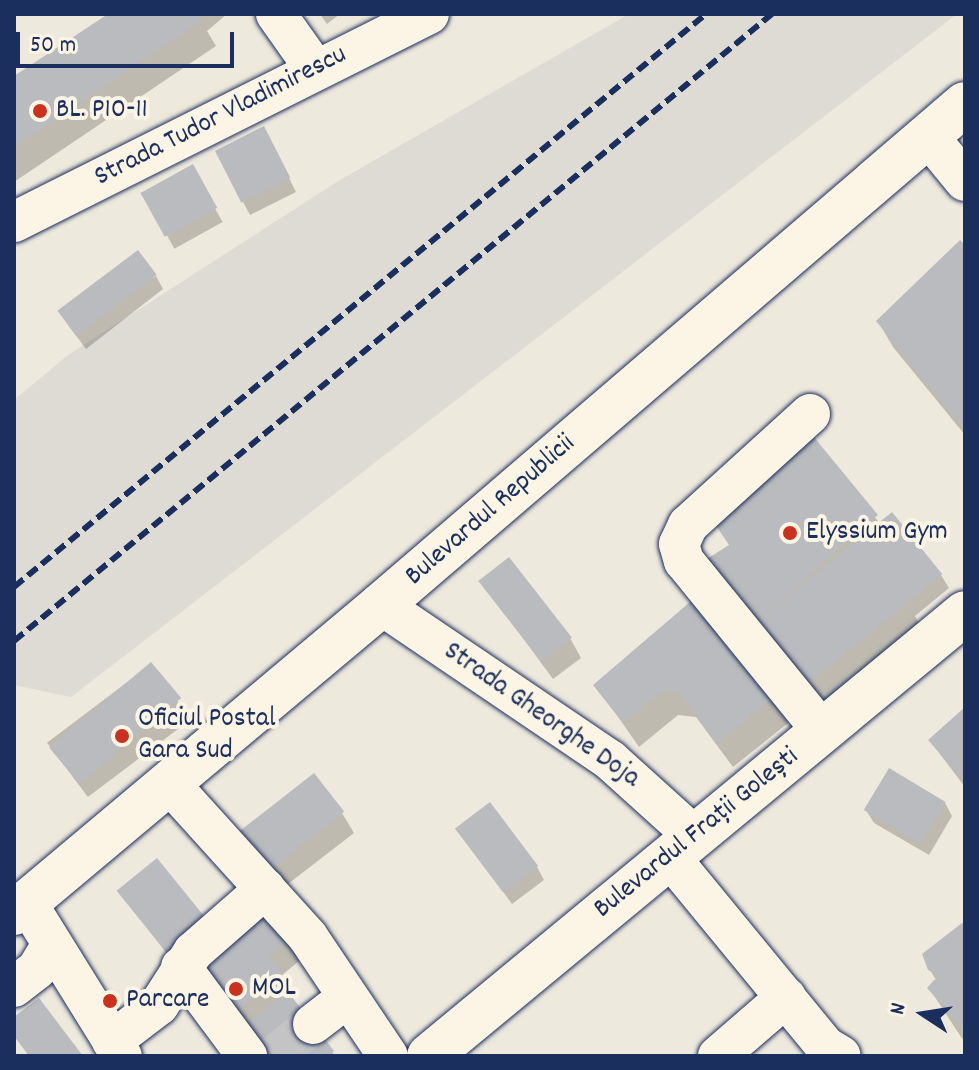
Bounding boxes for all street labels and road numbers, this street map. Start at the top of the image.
street label: Strada Tudor Vladimirescu [89,39,353,195]
street label: Bulevardul Republicii [399,428,583,594]
street label: Strada Gheorghe Doja [436,636,646,796]
street label: Bulevardul Frații Golești [588,741,806,927]

